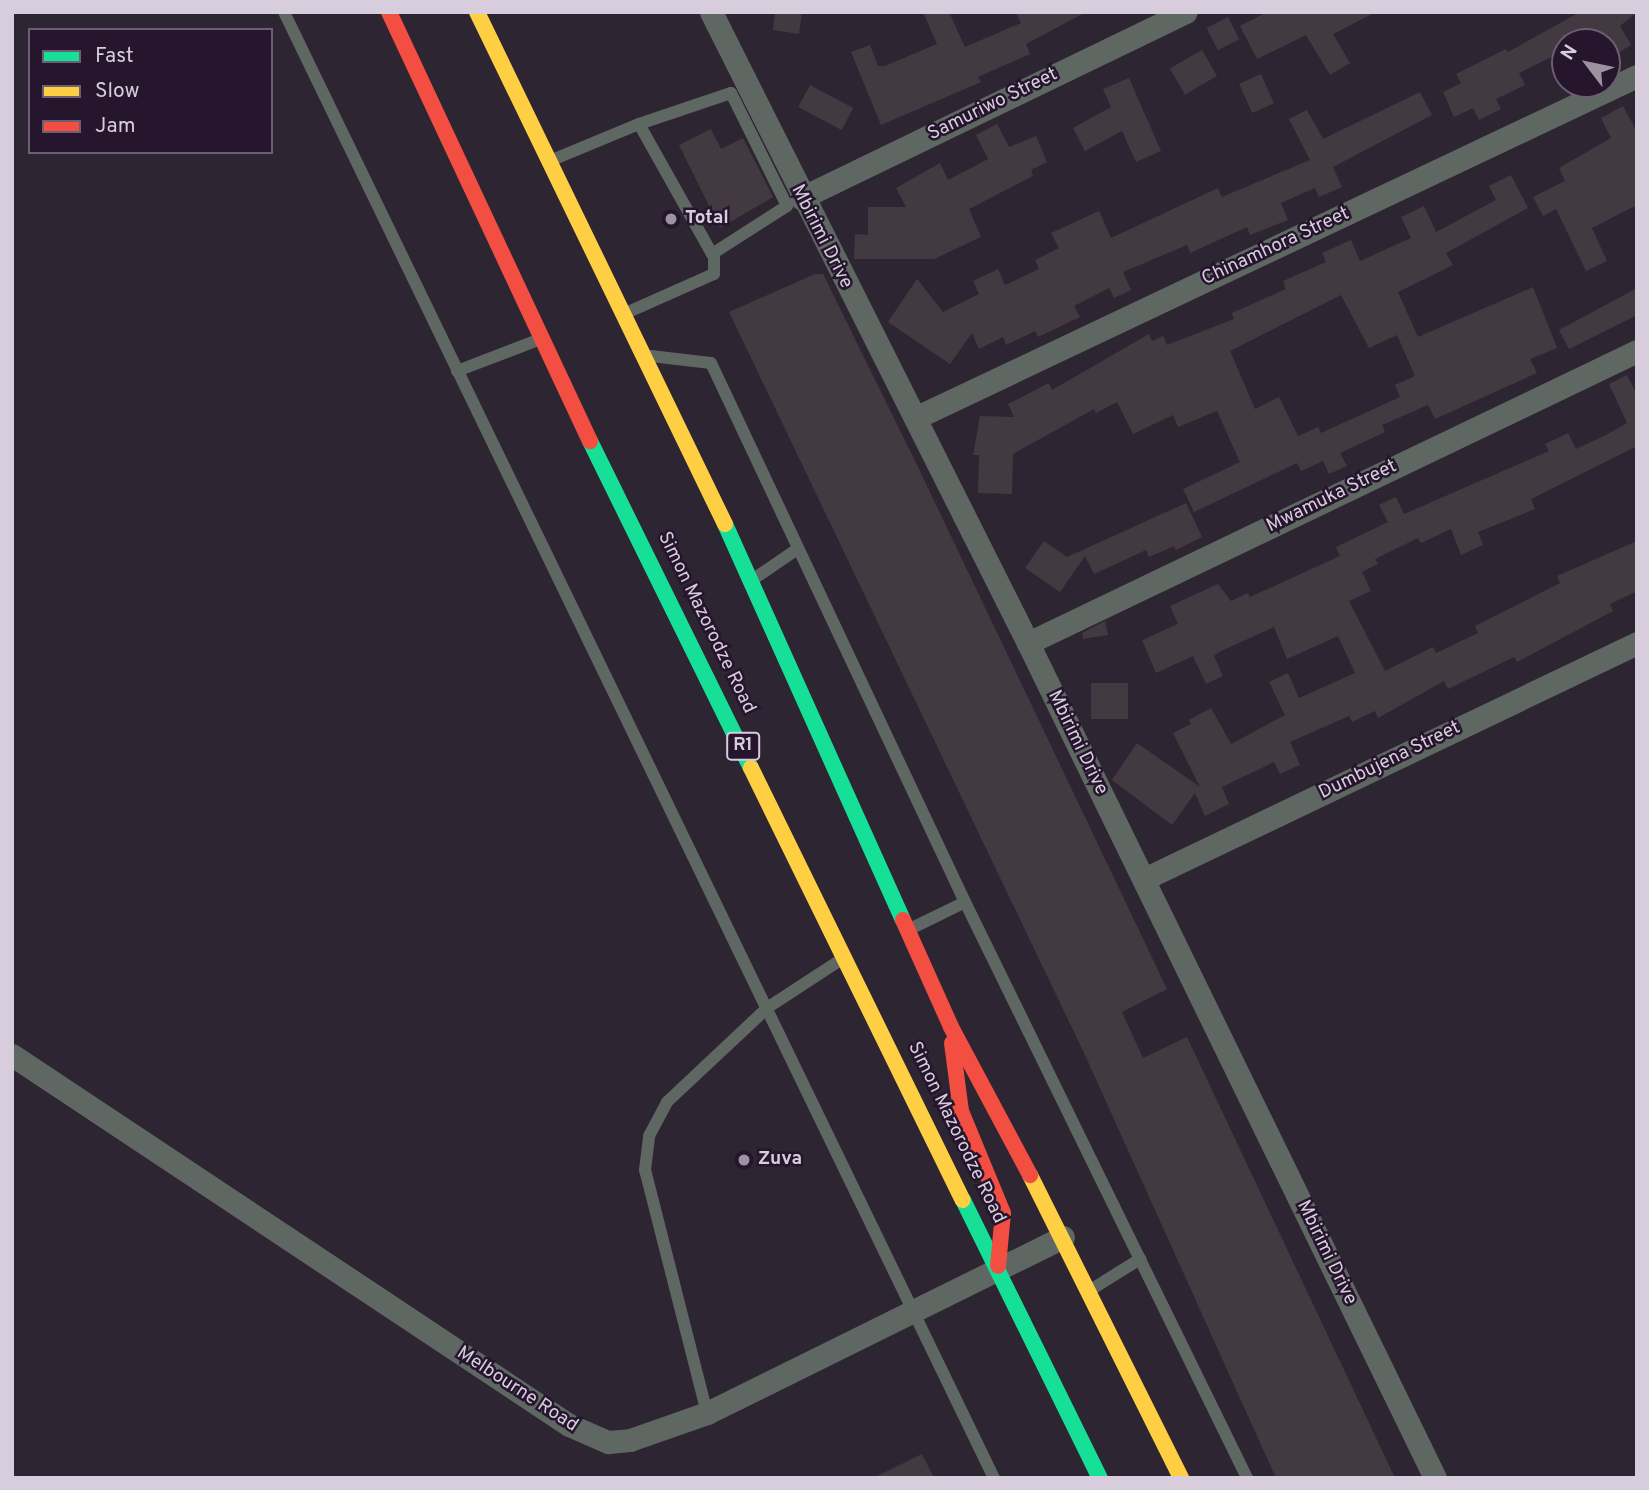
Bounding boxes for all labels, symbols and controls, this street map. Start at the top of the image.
legend [28,28,273,154]
north arrow [1551,28,1621,98]
text: N [1556,41,1584,65]
text: Fast [95,43,134,70]
street label: Samuriwo Street [924,64,1062,146]
text: Slow [95,78,140,105]
text: Jam [95,113,136,140]
street label: Mbirimi Drive [785,181,857,293]
street label: Chinamhora Street [1199,203,1353,291]
place label: Total [685,208,729,230]
marker: Total [663,211,679,227]
street label: Mwamuka Street [1263,456,1401,538]
street label: Simon Mazorodze Road [652,528,760,718]
street label: Mbirimi Drive [1042,687,1112,799]
street label: Dumbujena Street [1315,717,1465,805]
road number: R1 [726,732,760,760]
street label: Simon Mazorodze Road [902,1038,1010,1228]
place label: Zuva [758,1149,802,1171]
marker: Zuva [736,1152,752,1168]
street label: Mbirimi Drive [1291,1197,1361,1309]
street label: Melbourne Road [452,1342,582,1438]

